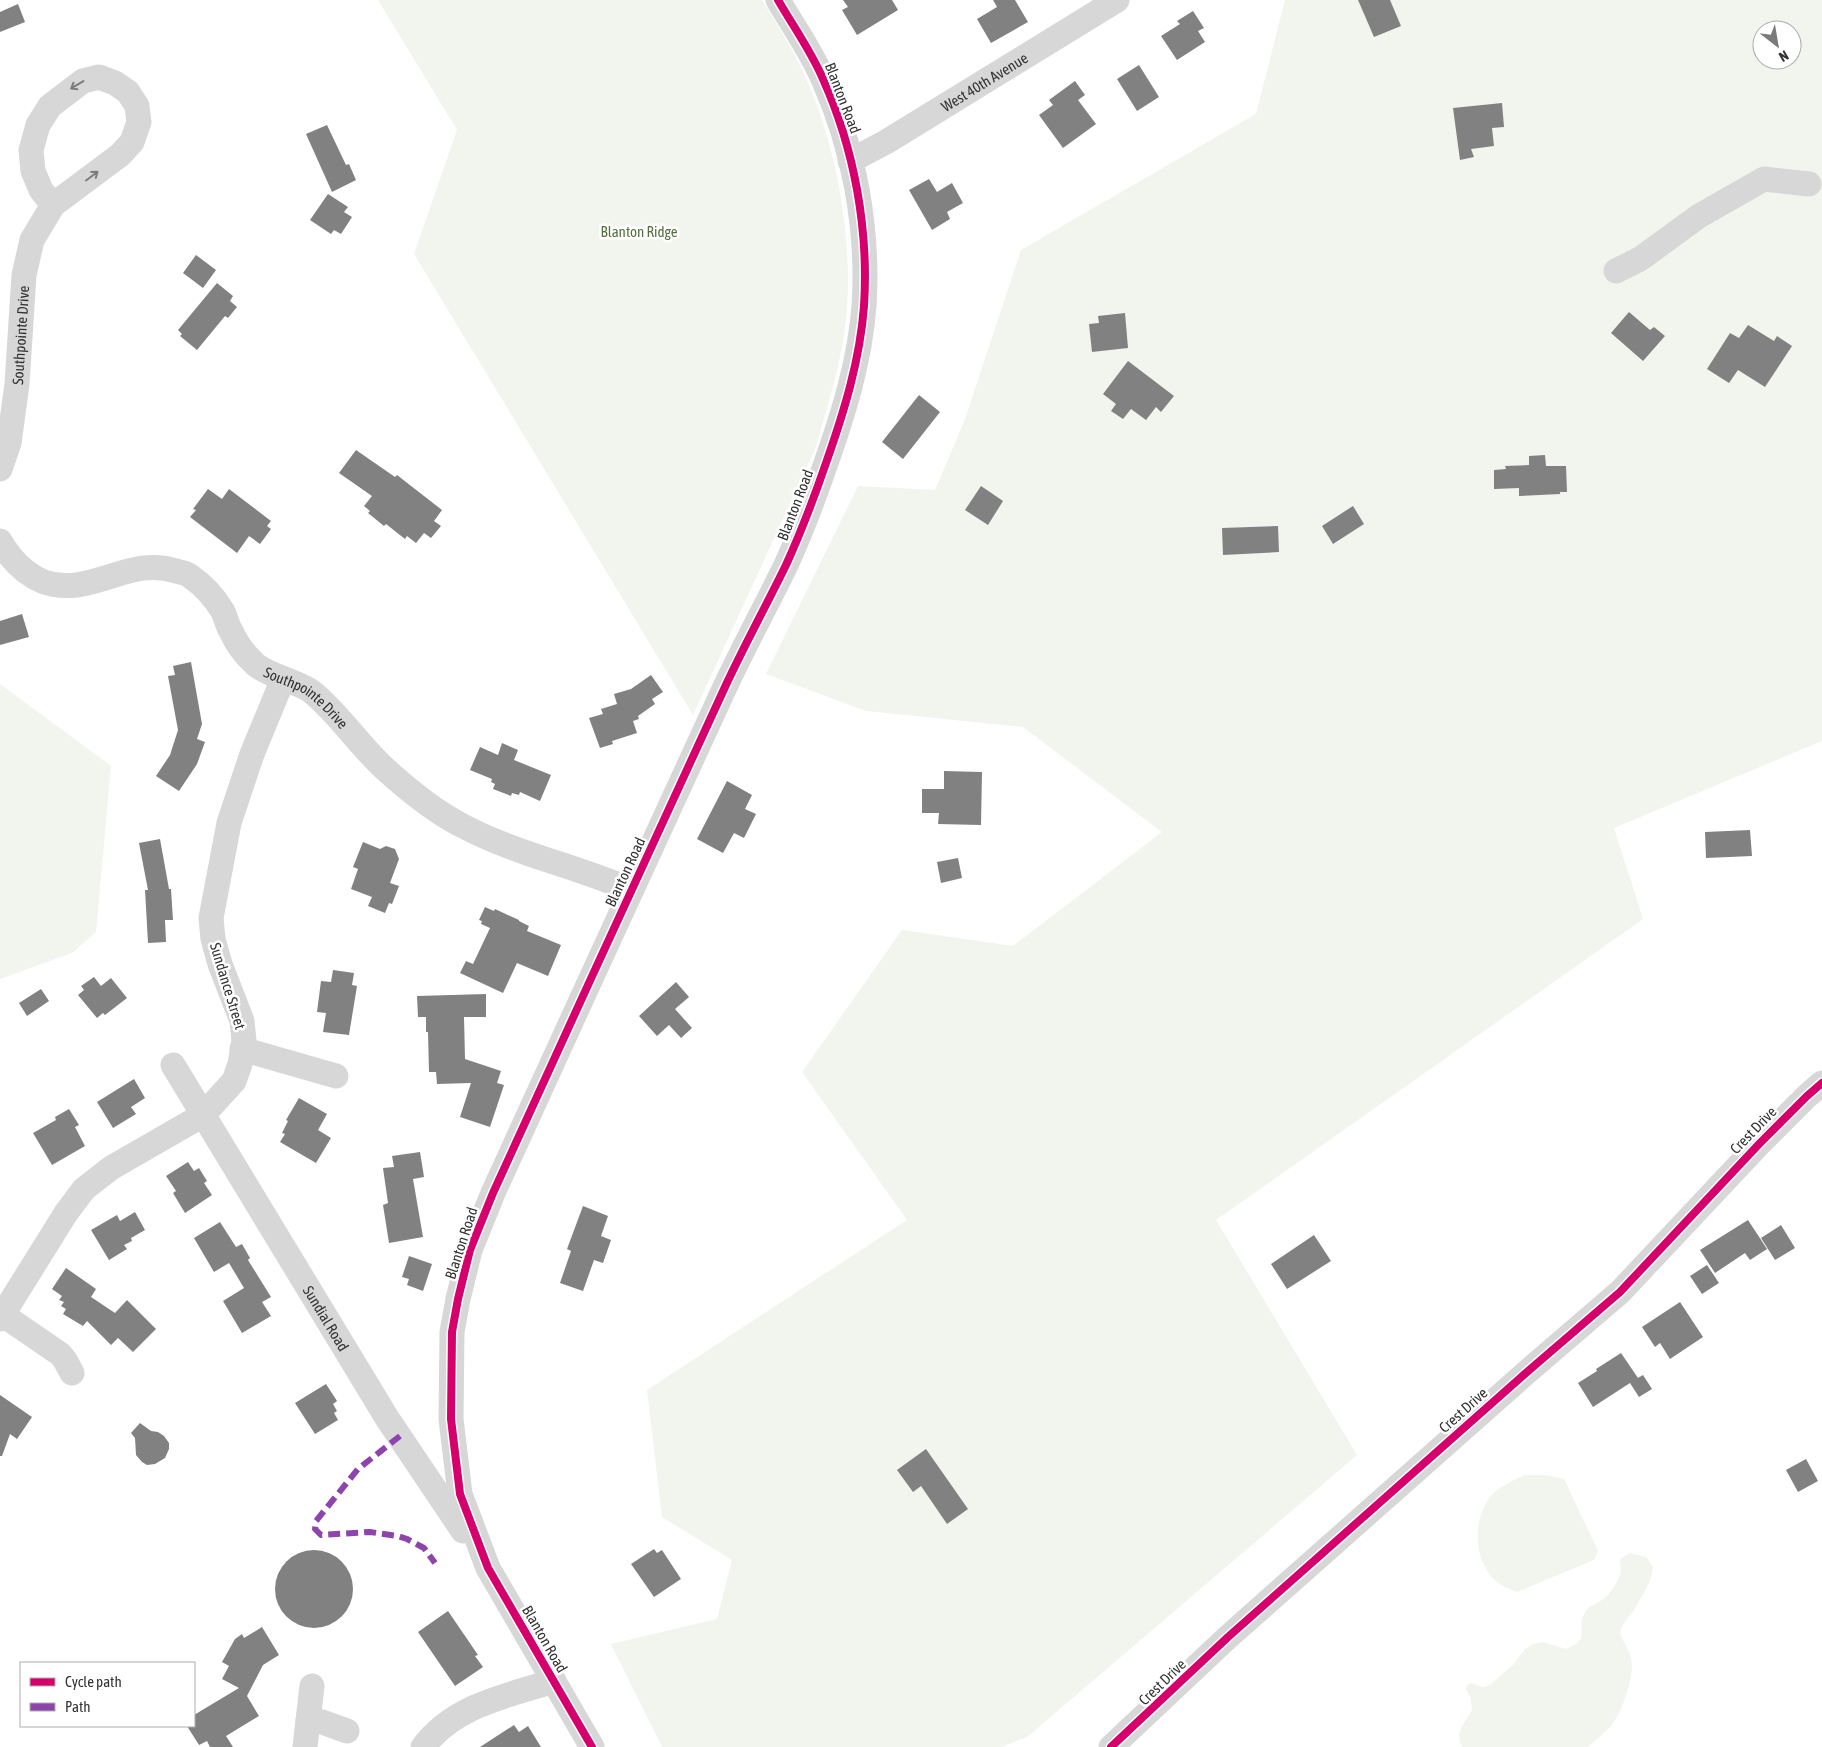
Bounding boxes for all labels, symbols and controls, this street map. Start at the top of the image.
north arrow [1752,20,1802,70]
text: N [1776,47,1791,65]
street label: West 40th Avenue [938,49,1031,115]
street label: Blanton Road [822,60,864,136]
one-way arrow [71,80,85,90]
one-way arrow [85,171,99,181]
park label: Blanton Ridge [601,223,678,240]
street label: Southpointe Drive [8,285,32,385]
street label: Blanton Road [774,467,816,543]
street label: Southpointe Drive [261,663,352,732]
street label: Blanton Road [602,835,648,909]
street label: Sundance Street [207,941,249,1031]
street label: Crest Drive [1726,1103,1780,1157]
street label: Blanton Road [441,1205,481,1281]
street label: Sundial Road [300,1282,353,1354]
street label: Crest Drive [1435,1384,1491,1436]
street label: Blanton Road [519,1602,571,1676]
street label: Crest Drive [1135,1655,1189,1709]
legend [20,1662,195,1727]
text: Cycle path [65,1673,122,1690]
text: Path [65,1698,91,1715]

